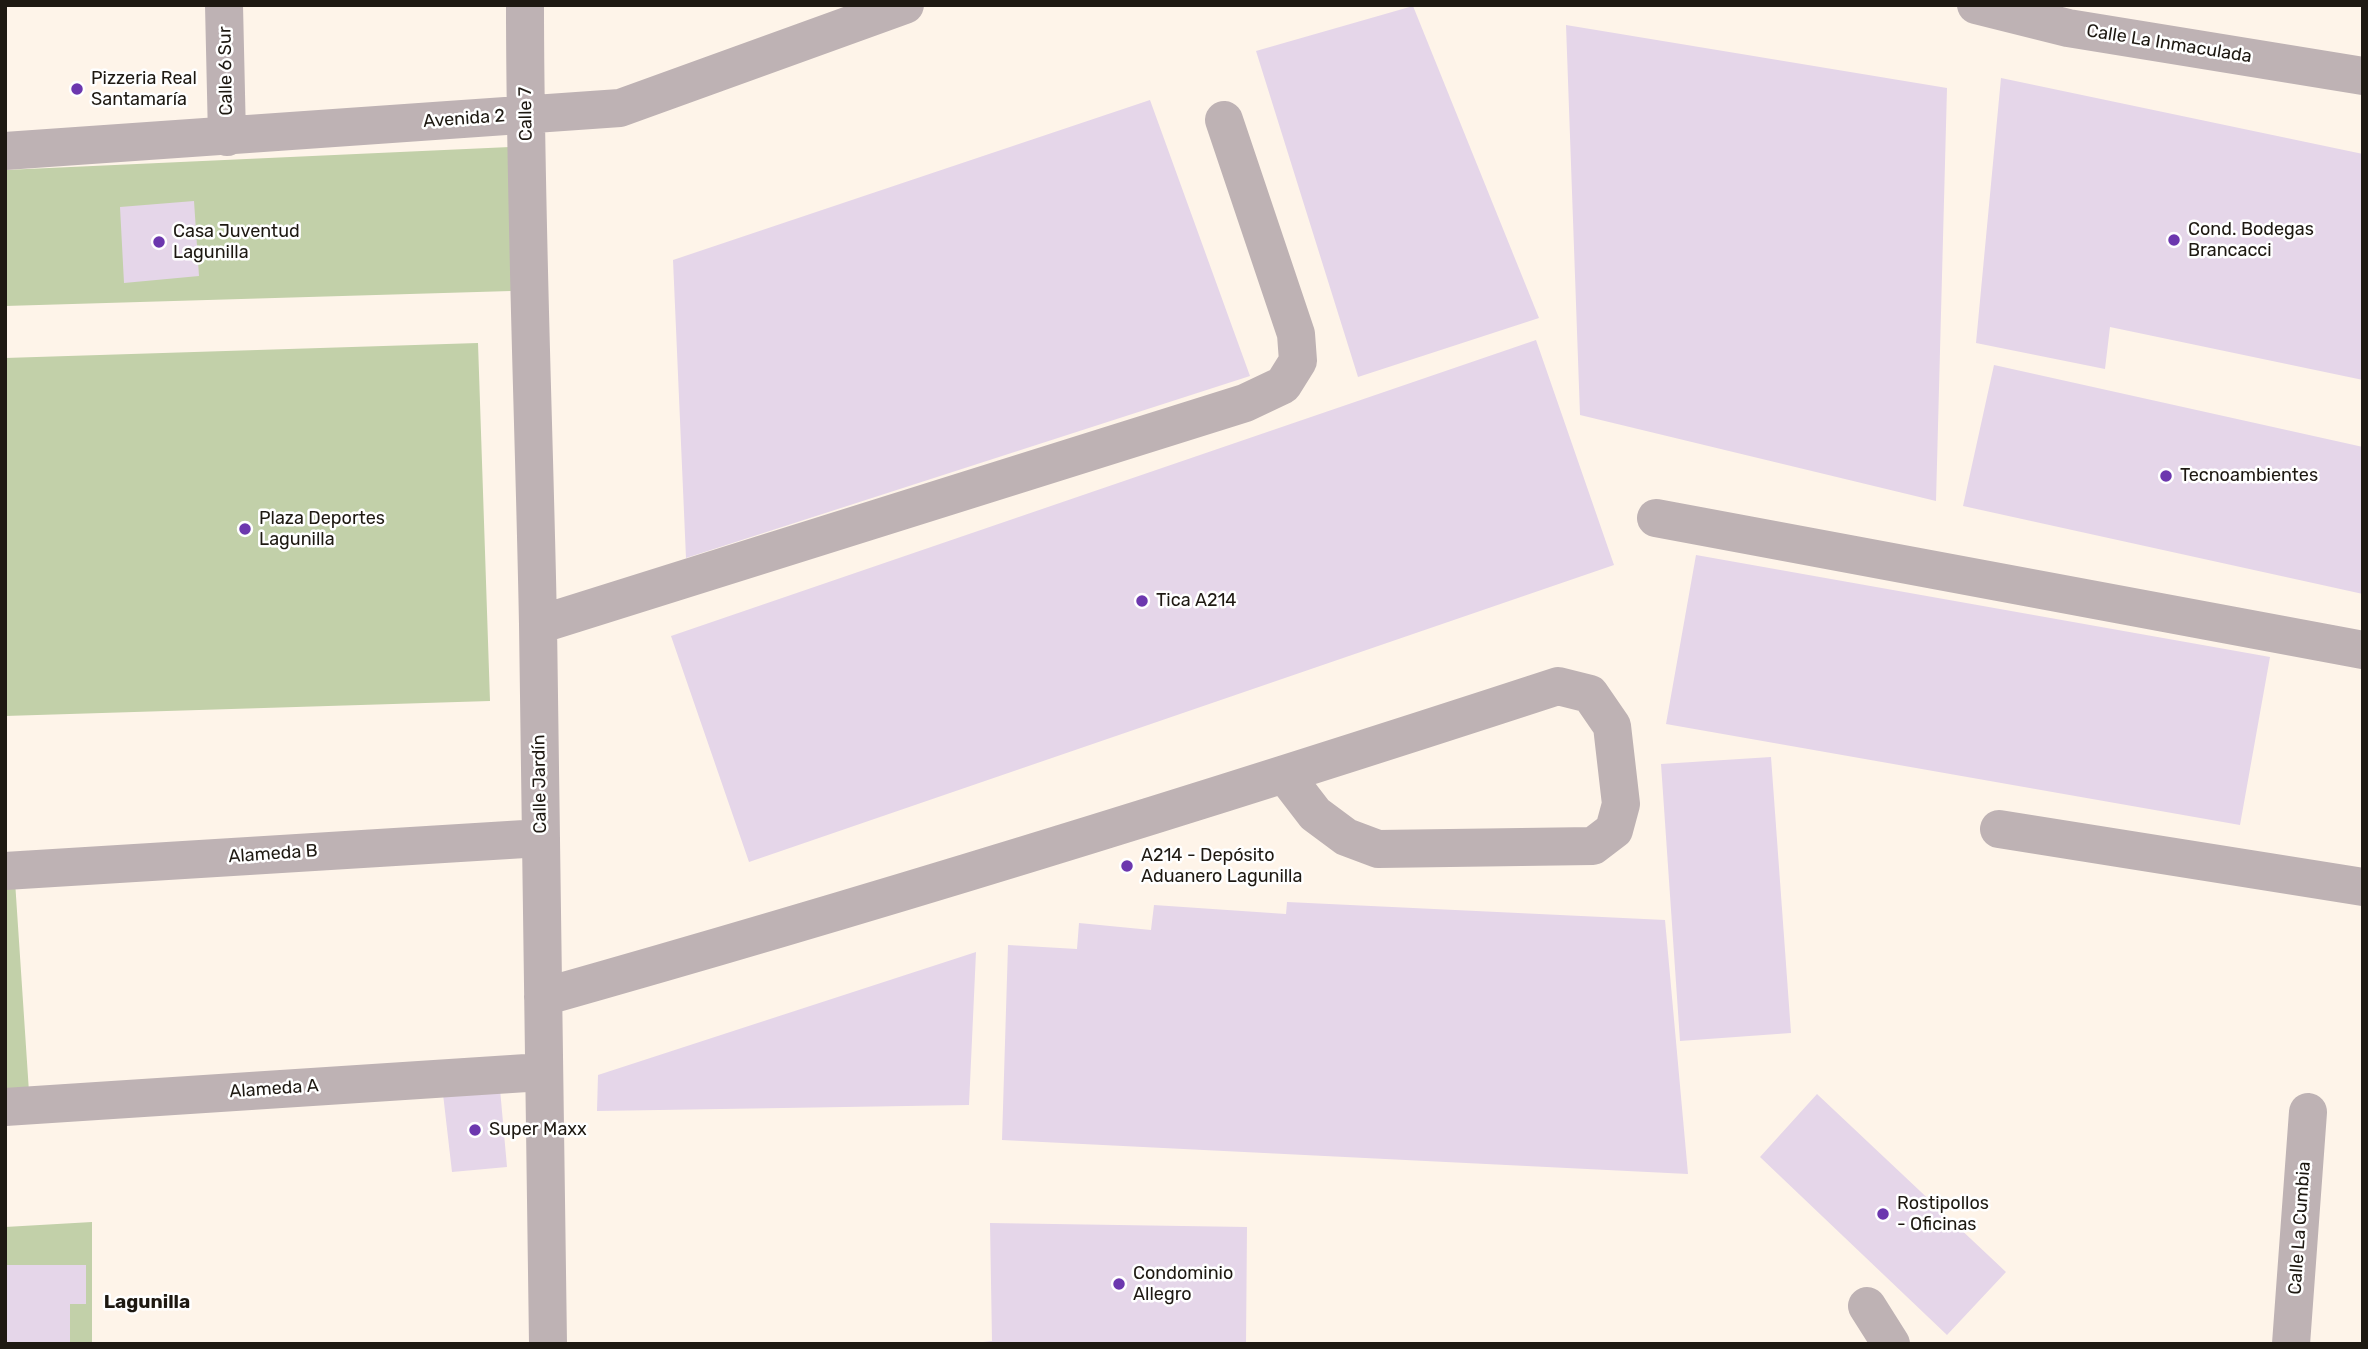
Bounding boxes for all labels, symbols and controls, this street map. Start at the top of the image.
street label: Calle La Inmaculada [2085,20,2253,68]
street label: Calle 6 Sur [214,26,238,116]
place label: Pizzeria Real Santamaría [91,68,197,110]
marker: Pizzeria Real Santamaría [69,81,85,97]
street label: Calle 7 [515,87,537,141]
street label: Avenida 2 [422,105,506,133]
place label: Cond. Bodegas Brancacci [2188,219,2314,262]
place label: Casa Juventud Lagunilla [173,221,300,264]
marker: Cond. Bodegas Brancacci [2166,232,2182,248]
marker: Casa Juventud Lagunilla [151,234,167,250]
place label: Tecnoambientes [2180,465,2318,487]
marker: Tecnoambientes [2158,468,2174,484]
place label: Plaza Deportes Lagunilla [259,508,385,550]
marker: Plaza Deportes Lagunilla [237,521,253,537]
place label: Tica A214 [1156,590,1237,612]
marker: Tica A214 [1134,593,1150,609]
street label: Calle Jardín [528,734,552,834]
street label: Alameda B [228,840,318,868]
place label: A214 - Depósito Aduanero Lagunilla [1141,845,1302,888]
marker: A214 - Depósito Aduanero Lagunilla [1119,858,1135,874]
street label: Alameda A [229,1075,319,1103]
place label: Super Maxx [489,1119,587,1141]
marker: Super Maxx [467,1122,483,1138]
street label: Calle La Cumbia [2285,1161,2315,1295]
place label: Rostipollos - Oficinas [1897,1193,1989,1236]
marker: Rostipollos - Oficinas [1875,1206,1891,1222]
place label: Condominio Allegro [1133,1263,1233,1306]
marker: Condominio Allegro [1111,1276,1127,1292]
district label: Lagunilla [104,1292,190,1314]

